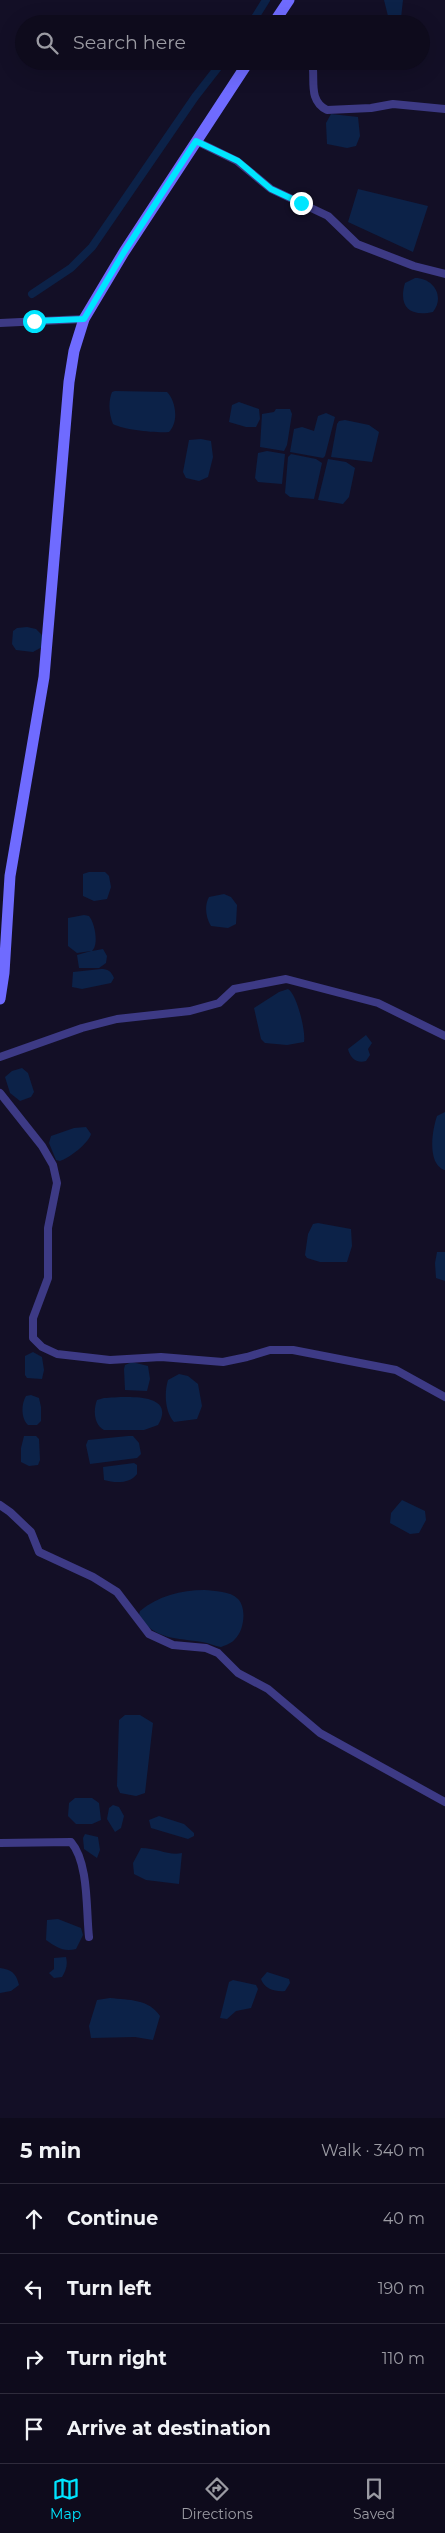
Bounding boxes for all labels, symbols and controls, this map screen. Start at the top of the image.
search box [15,15,430,70]
icon: search [33,29,61,57]
text: Search here [73,31,186,54]
route end [290,192,313,215]
route start [23,310,46,333]
text: 5 min [20,2138,81,2163]
text: Walk · 340 m [321,2141,425,2160]
icon: ahead [20,2205,48,2233]
text: Continue [67,2207,158,2230]
text: 40 m [383,2209,425,2228]
icon: left [20,2275,48,2303]
text: Turn left [67,2277,152,2300]
text: 190 m [378,2279,425,2298]
icon: right [20,2345,48,2373]
text: Turn right [67,2347,167,2370]
text: 110 m [382,2349,425,2368]
icon: arrive [20,2415,48,2443]
text: Arrive at destination [67,2417,271,2440]
tab: Map [50,2475,81,2523]
tab: Directions [181,2475,253,2523]
tab: Saved [353,2475,395,2523]

